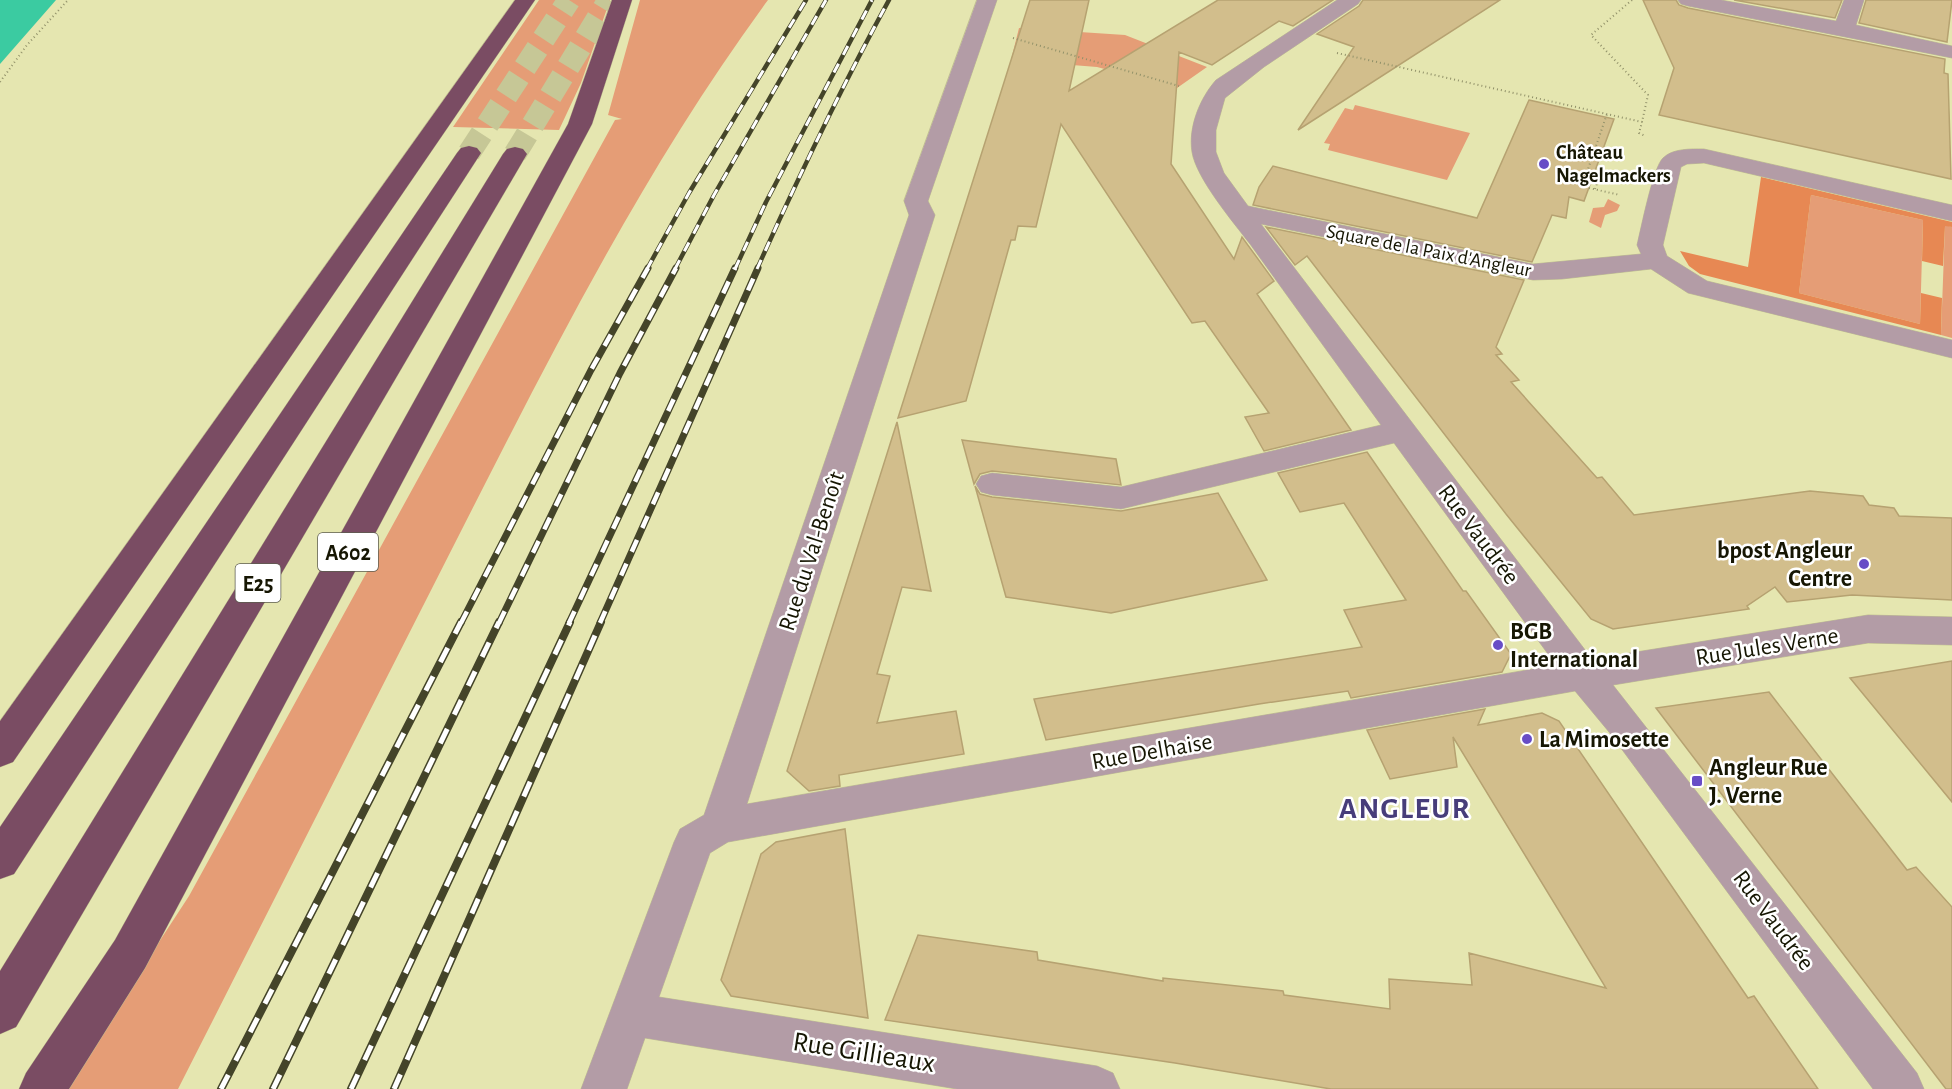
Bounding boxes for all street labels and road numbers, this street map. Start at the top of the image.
street label: Square de la Paix d'Angleur [1325,221,1533,281]
street label: Rue du Val-Benoît [775,468,849,634]
street label: Rue Vaudrée [1433,480,1523,589]
road number: A602 [318,533,378,571]
road number: E25 [236,564,280,602]
street label: Rue Jules Verne [1694,624,1840,670]
street label: Rue Delhaise [1090,730,1214,774]
street label: Rue Vaudrée [1728,866,1818,975]
street label: Rue Gillieaux [791,1028,937,1078]

